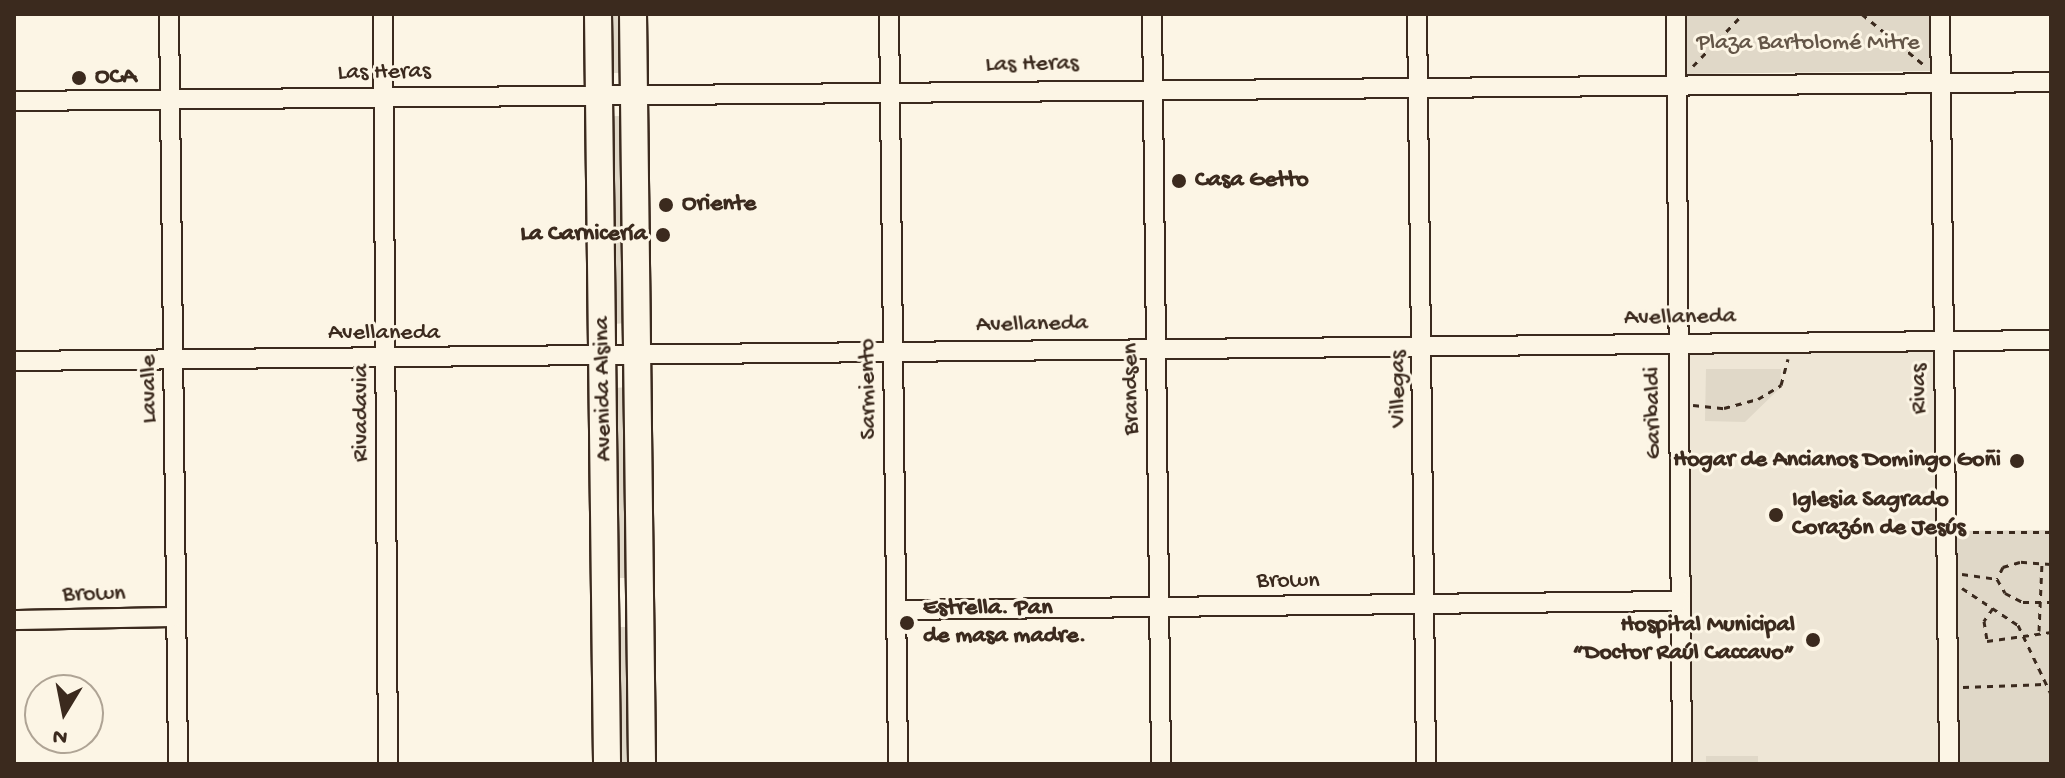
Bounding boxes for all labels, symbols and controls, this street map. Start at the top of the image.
park label: Plaza Bartolomé Mitre [1696,30,1920,58]
street label: Las Heras [985,50,1079,80]
street label: Las Heras [337,58,431,88]
place label: OCA [95,64,137,92]
marker: OCA [70,69,88,87]
place label: Casa Getto [1195,167,1309,195]
marker: Casa Getto [1170,172,1188,190]
place label: Oriente [682,191,756,219]
marker: Oriente [657,196,675,214]
place label: La Carnicería [520,221,647,249]
marker: La Carnicería [654,226,672,244]
street label: Avellaneda [1624,303,1736,333]
street label: Avellaneda [976,310,1088,340]
street label: Avenida Alsina [588,316,620,462]
street label: Avellaneda [328,320,440,348]
street label: Sarmiento [854,338,884,440]
street label: Brandsen [1117,343,1147,435]
street label: Villegas [1385,350,1413,428]
street label: Lavalle [135,354,165,424]
street label: Rivas [1905,363,1935,415]
street label: Rivadavia [348,364,376,462]
street label: Garibaldi [1639,366,1669,460]
place label: Hogar de Ancianos Domingo Goñi [1673,447,2001,475]
marker: Hogar de Ancianos Domingo Goñi [2008,452,2026,470]
place label: Iglesia Sagrado Corazón de Jesús [1792,487,1966,543]
marker: Iglesia Sagrado Corazón de Jesús [1767,506,1785,524]
street label: Brown [1256,568,1320,596]
street label: Brown [62,580,126,610]
place label: Estrella. Pan de masa madre. [923,595,1086,651]
place label: Hospital Municipal “Doctor Raúl Caccavo” [1572,612,1795,668]
marker: Estrella. Pan de masa madre. [898,614,916,632]
marker: Hospital Municipal “Doctor Raúl Caccavo” [1802,629,1824,651]
north arrow [24,674,104,754]
text: N [51,722,70,750]

